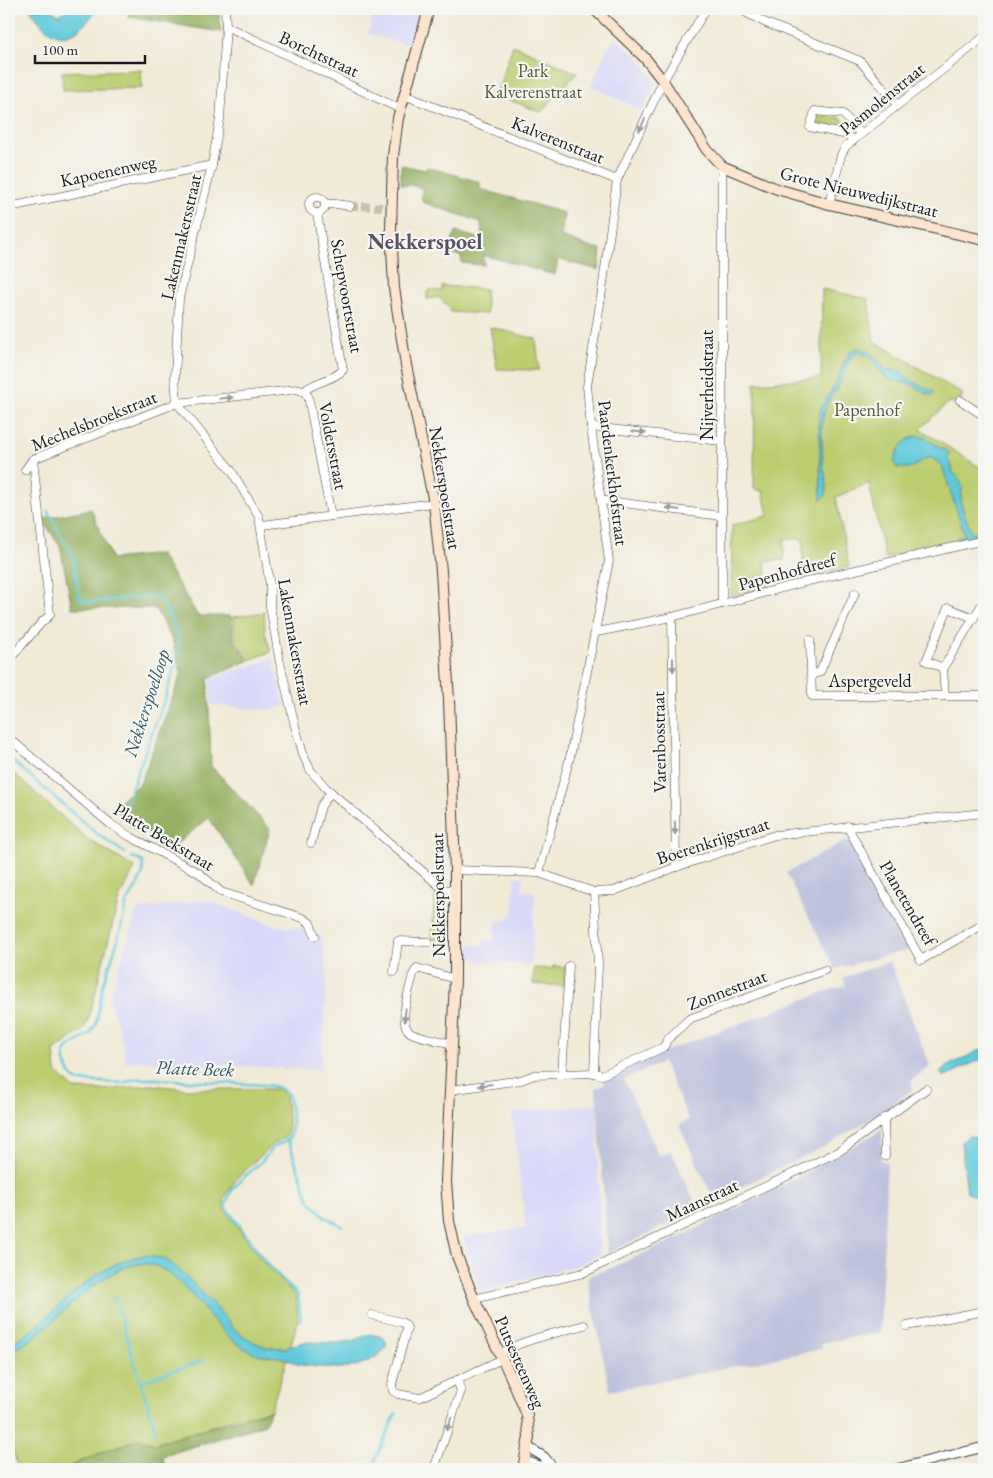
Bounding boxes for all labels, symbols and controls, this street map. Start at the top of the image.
street label: Borchtstraat [276,25,363,82]
scale bar [35,32,145,64]
text: 100 m [42,40,79,59]
street label: Pasmolenstraat [834,57,929,140]
park label: Park Kalverenstraat [484,59,582,103]
street label: Kalverenstraat [508,110,608,169]
one-way arrow [638,118,646,132]
street label: Kapoenenweg [58,149,158,192]
street label: Grote Nieuwedijkstraat [778,161,941,222]
street label: Lakenmakersstraat [155,171,206,302]
district label: Nekkerspoel [368,227,482,256]
street label: Schepvoortstraat [326,237,369,355]
street label: Nijverheidstraat [695,329,718,440]
street label: Mechelsbroekstraat [28,385,160,456]
one-way arrow [218,393,234,401]
park label: Papenhof [834,398,902,421]
street label: Paardenkerkhofstraat [593,399,634,547]
street label: Voldersstraat [314,400,353,492]
street label: Nekkerspoelstraat [424,425,467,551]
one-way arrow [632,428,648,436]
one-way arrow [665,505,681,513]
street label: Papenhofdreef [735,547,840,596]
street label: Lakenmakersstraat [273,577,318,708]
water label: Nekkerspoelloop [117,646,176,761]
one-way arrow [669,658,677,674]
street label: Aspergeveld [827,669,913,692]
street label: Varenbosstraat [646,691,671,793]
street label: Platte Beekstraat [110,797,219,876]
street label: Boerenkrijgstraat [654,811,772,870]
one-way arrow [671,820,679,836]
street label: Nekkerspoelstraat [425,832,450,957]
street label: Planetendreef [875,856,943,952]
street label: Zonnestraat [684,964,770,1015]
one-way arrow [401,1008,409,1024]
water label: Platte Beek [155,1055,235,1082]
one-way arrow [477,1082,493,1090]
street label: Maanstraat [662,1173,742,1226]
street label: Putsesteenweg [490,1312,551,1412]
one-way arrow [445,1417,452,1432]

